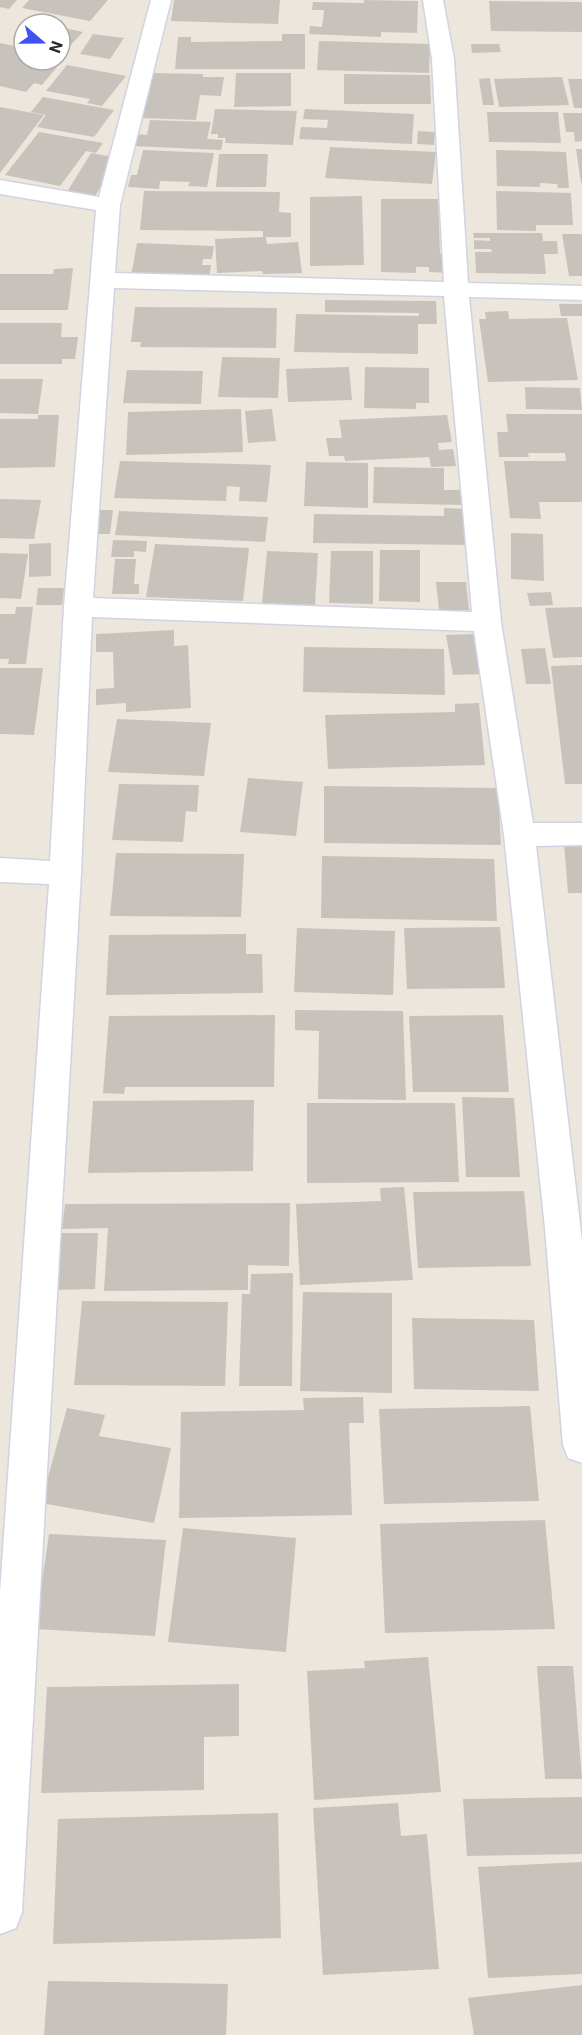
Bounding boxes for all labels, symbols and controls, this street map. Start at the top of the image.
north arrow [12,12,72,72]
text: N [45,38,66,56]

